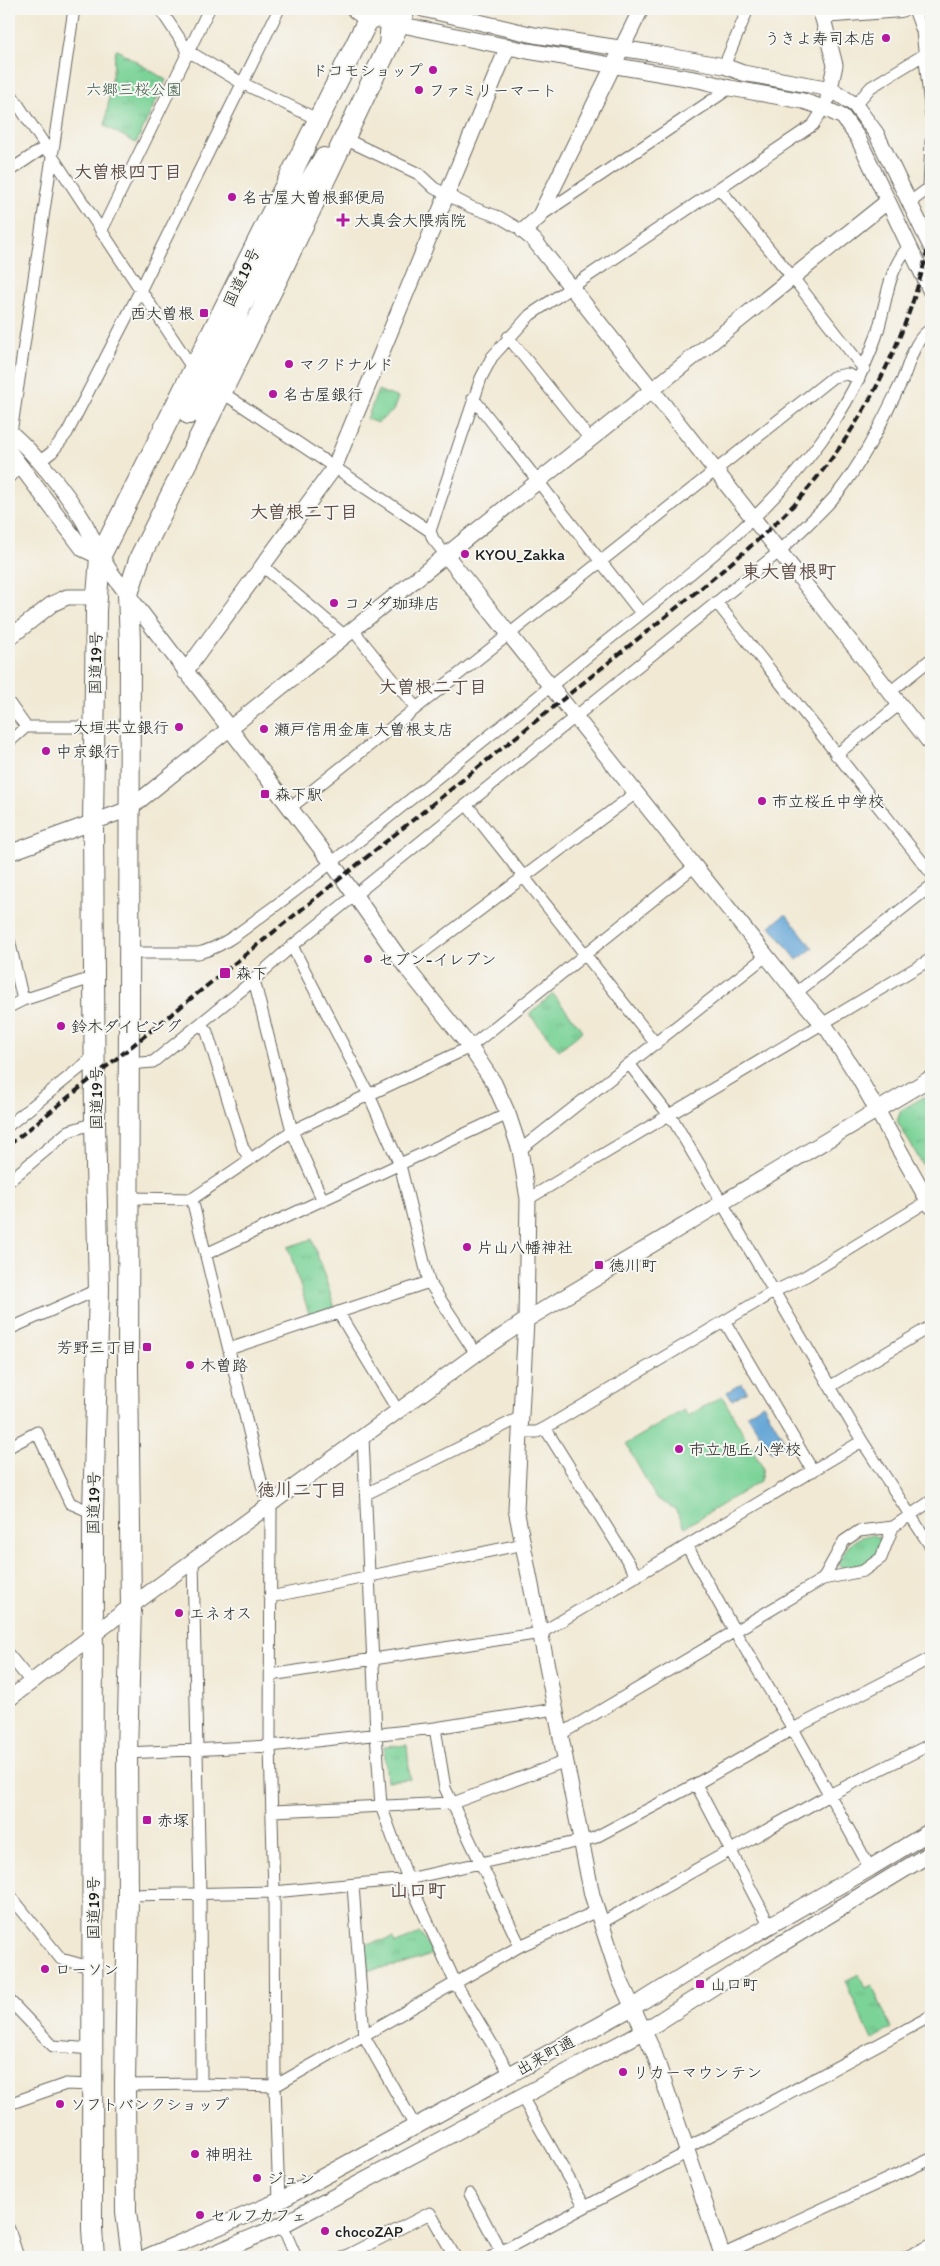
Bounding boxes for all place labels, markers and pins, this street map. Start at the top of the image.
place label: うきよ寿司本店 [764,29,876,48]
marker: うきよ寿司本店 [880,32,892,44]
place label: ドコモショップ [312,61,423,80]
marker: ドコモショップ [427,64,439,76]
place label: ファミリーマート [429,81,557,100]
marker: ファミリーマート [413,84,425,96]
place label: 名古屋大曽根郵便局 [242,188,386,207]
marker: 名古屋大曽根郵便局 [226,191,238,203]
place label: 大真会大隈病院 [354,211,466,230]
marker: 大真会大隈病院 [336,213,350,227]
place label: 西大曽根 [130,304,194,323]
marker: 西大曽根 [198,307,210,319]
place label: マクドナルド [299,355,394,374]
marker: マクドナルド [283,358,295,370]
place label: 名古屋銀行 [283,385,363,404]
marker: 名古屋銀行 [267,388,279,400]
place label: KYOU_Zakka [475,545,565,564]
marker: KYOU_Zakka [459,548,471,560]
place label: コメダ珈琲店 [344,594,440,613]
marker: コメダ珈琲店 [328,597,340,609]
place label: 大垣共立銀行 [73,718,169,737]
place label: 瀬戸信用金庫 大曽根支店 [274,720,454,739]
marker: 大垣共立銀行 [173,721,185,733]
marker: 瀬戸信用金庫 大曽根支店 [258,723,270,735]
place label: 中京銀行 [56,742,120,761]
marker: 中京銀行 [40,745,52,757]
place label: 森下駅 [275,785,323,804]
marker: 森下駅 [259,788,271,800]
place label: 市立桜丘中学校 [772,792,884,811]
marker: 市立桜丘中学校 [756,795,768,807]
place label: セブン-イレブン [378,950,496,969]
marker: セブン-イレブン [362,953,374,965]
place label: 森下 [236,964,268,983]
marker: 森下 [218,966,232,980]
place label: 鈴木ダイビング [71,1017,181,1036]
marker: 鈴木ダイビング [55,1020,67,1032]
place label: 片山八幡神社 [477,1238,573,1257]
marker: 片山八幡神社 [461,1241,473,1253]
place label: 徳川町 [609,1256,657,1275]
marker: 徳川町 [593,1259,605,1271]
place label: 芳野三丁目 [57,1338,137,1357]
marker: 芳野三丁目 [141,1341,153,1353]
place label: 木曽路 [200,1356,248,1375]
marker: 木曽路 [184,1359,196,1371]
place label: 市立旭丘小学校 [689,1440,801,1459]
marker: 市立旭丘小学校 [673,1443,685,1455]
place label: エネオス [189,1604,252,1623]
marker: エネオス [173,1607,185,1619]
place label: 赤塚 [157,1811,189,1830]
marker: 赤塚 [141,1814,153,1826]
place label: ローソン [55,1960,119,1979]
marker: ローソン [39,1963,51,1975]
place label: 山口町 [710,1975,758,1994]
marker: 山口町 [694,1978,706,1990]
place label: リカーマウンテン [633,2063,762,2082]
marker: リカーマウンテン [617,2066,629,2078]
place label: ソフトバンクショップ [70,2095,229,2114]
marker: ソフトバンクショップ [54,2098,66,2110]
place label: 神明社 [205,2145,253,2164]
marker: 神明社 [189,2148,201,2160]
place label: ジュン [267,2169,315,2188]
marker: ジュン [251,2172,263,2184]
place label: セルフカフェ [210,2206,307,2225]
marker: セルフカフェ [194,2209,206,2221]
place label: chocoZAP [335,2222,403,2241]
marker: chocoZAP [319,2225,331,2237]

